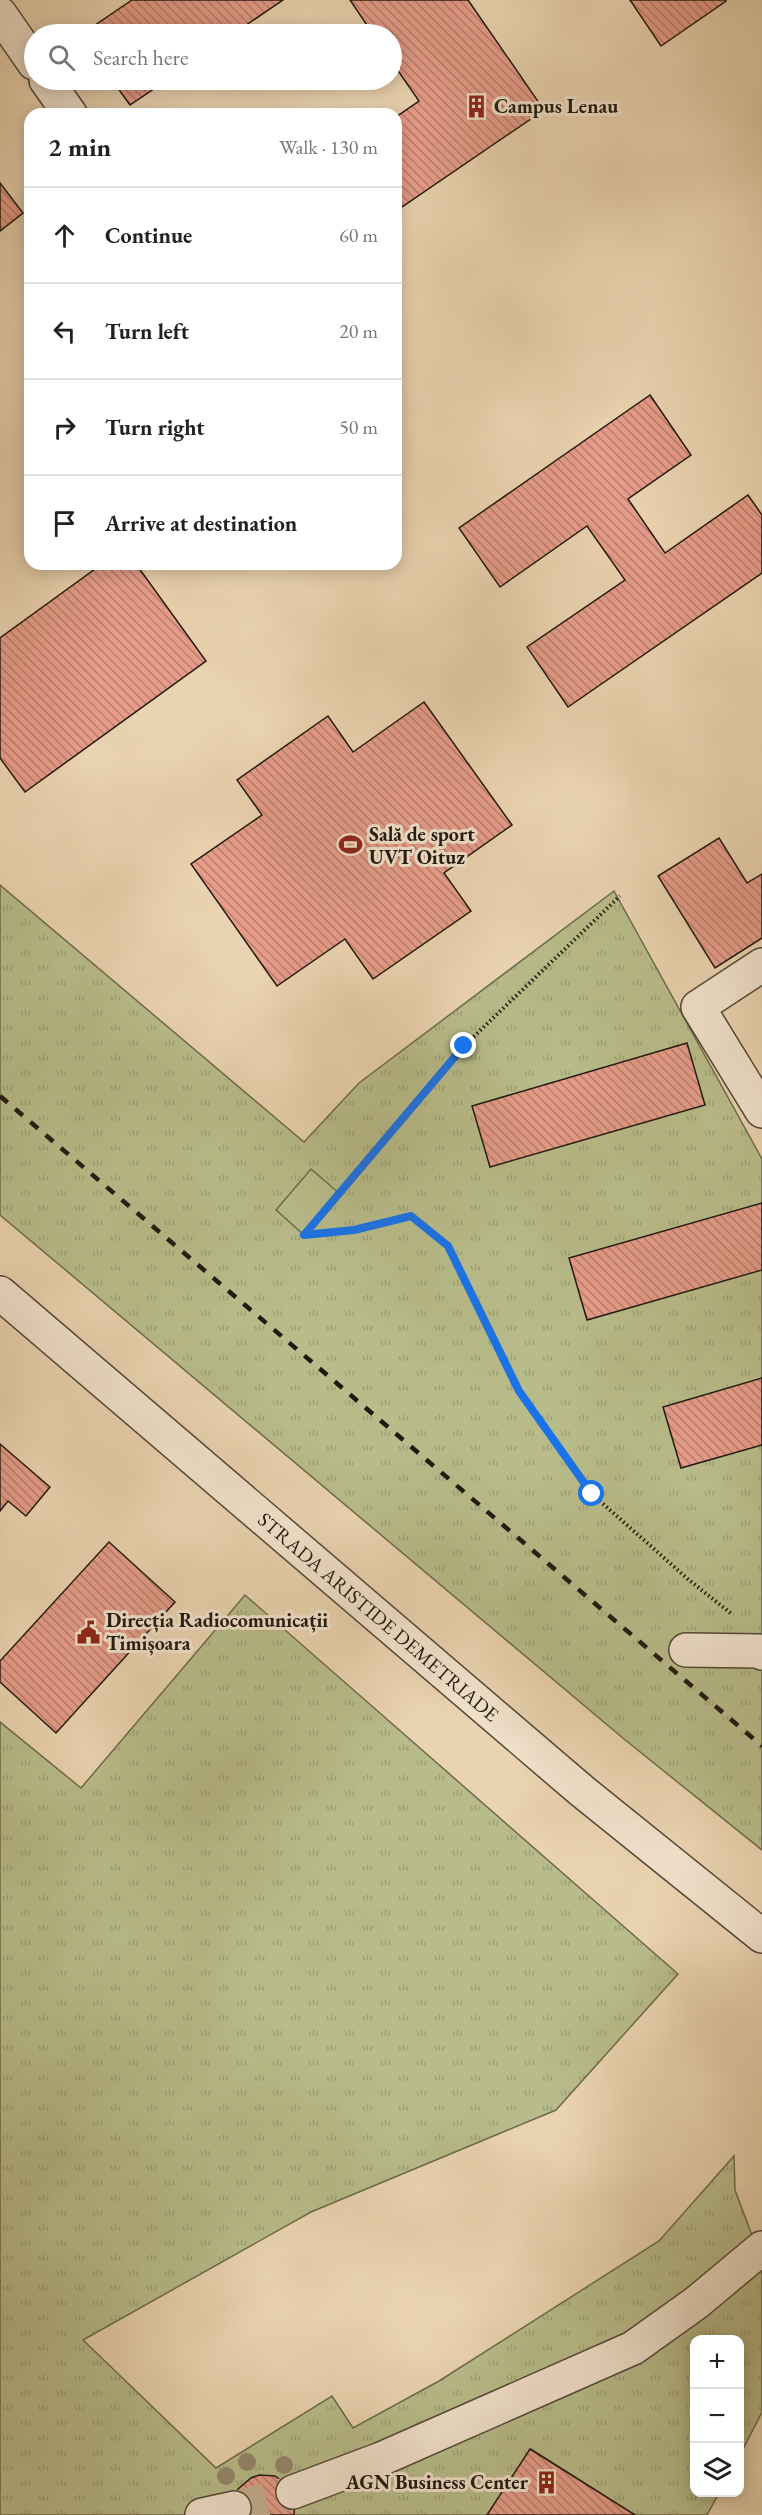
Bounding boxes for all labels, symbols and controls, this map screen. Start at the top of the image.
search box [24,24,402,90]
icon: search [45,41,78,74]
text: Search here [93,43,188,72]
building icon: Campus Lenau [463,93,489,119]
place label: Campus Lenau [494,93,618,119]
text: 2 min [48,130,111,164]
text: Walk · 130 m [279,134,378,160]
icon: ahead [48,219,81,252]
text: Continue [105,221,192,250]
text: 60 m [339,222,378,248]
icon: left [48,315,81,348]
text: Turn left [105,317,189,346]
text: 20 m [339,318,378,344]
icon: right [48,411,81,444]
text: Turn right [105,413,204,442]
text: 50 m [339,414,378,440]
icon: arrive [48,507,81,540]
text: Arrive at destination [105,509,297,538]
place label: Sală de sport UVT Oituz [369,821,475,870]
sports icon: Sală de sport UVT Oituz [338,832,364,858]
route end [450,1032,476,1058]
route start [578,1480,604,1506]
street label: STRADA ARISTIDE DEMETRIADE [252,1506,504,1727]
place label: Direcția Radiocomunicații Timișoara [106,1607,328,1656]
public building icon: Direcția Radiocomunicații Timișoara [75,1619,101,1645]
map controls [690,2335,744,2497]
button: + [690,2335,744,2389]
button: − [690,2389,744,2443]
button: layers [690,2443,744,2497]
place label: AGN Business Center [345,2469,529,2495]
building icon: AGN Business Center [533,2469,559,2495]

